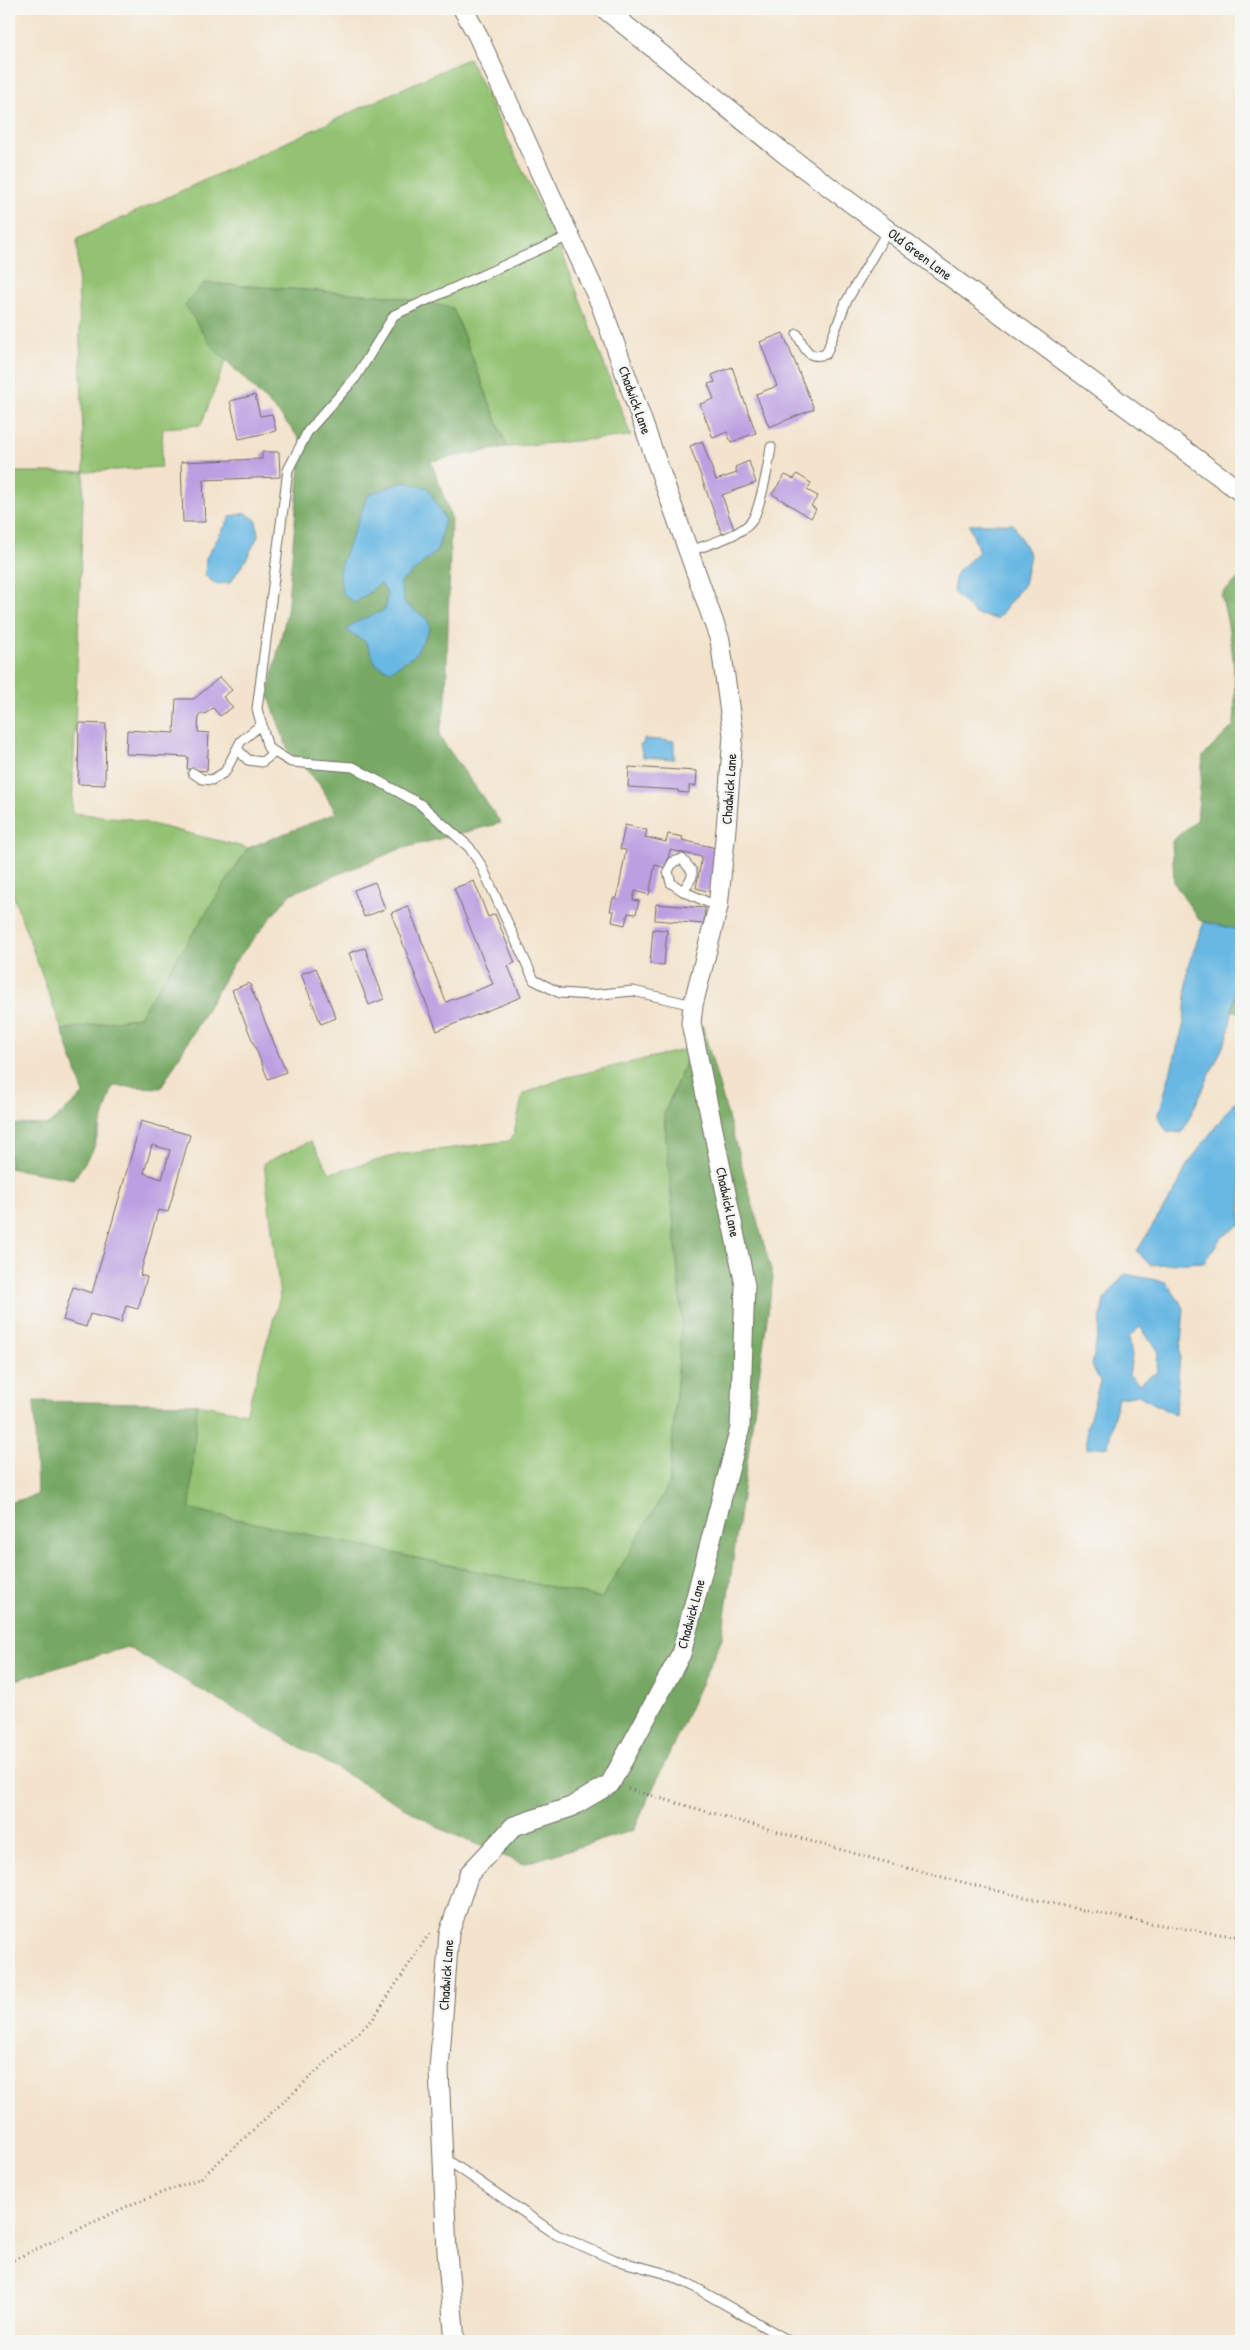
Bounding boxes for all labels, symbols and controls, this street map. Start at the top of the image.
street label: Old Green Lane [884,223,957,284]
street label: Chadwick Lane [614,363,657,437]
street label: Chadwick Lane [717,752,740,825]
street label: Chadwick Lane [712,1165,745,1239]
street label: Chadwick Lane [672,1577,709,1651]
street label: Chadwick Lane [434,1938,457,2011]

